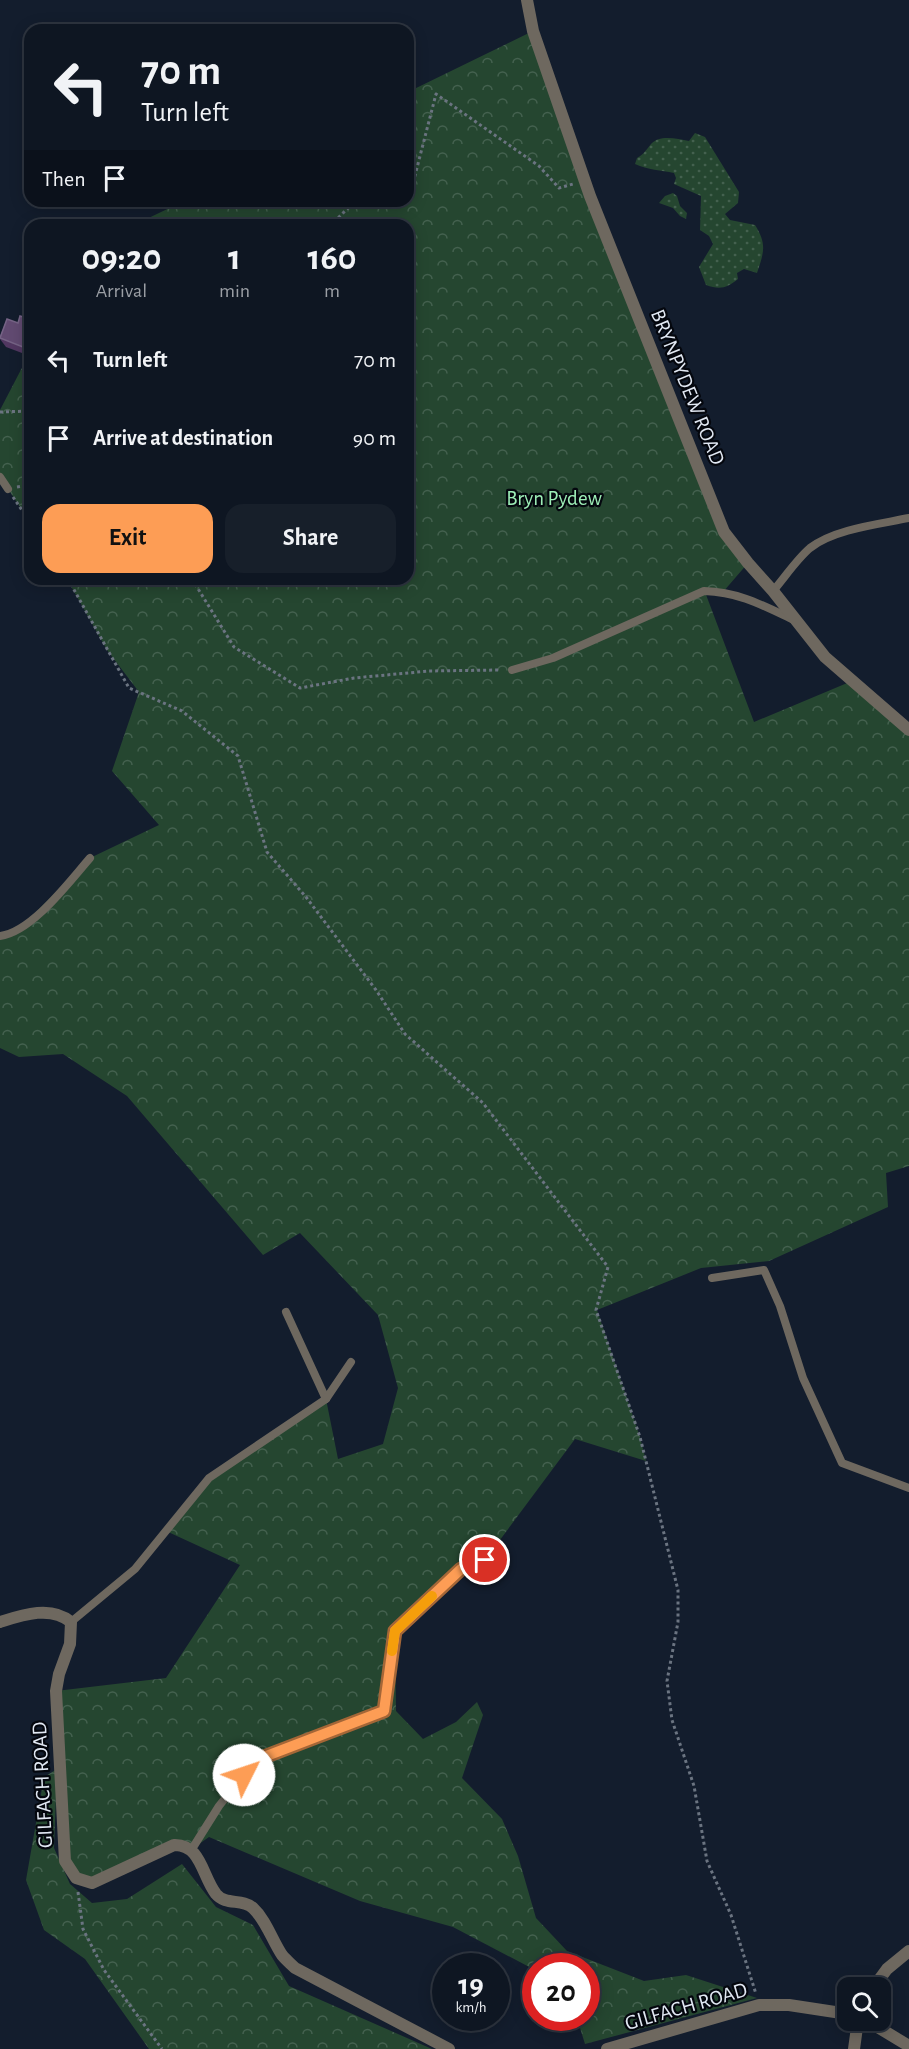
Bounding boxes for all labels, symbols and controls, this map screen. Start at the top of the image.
icon: left [42,48,120,126]
text: 70 m [141,50,221,92]
text: Turn left [141,99,229,126]
icon: arrive [98,162,131,195]
text: Then [42,168,86,190]
text: 09:20 [81,240,162,276]
text: 1 [228,240,241,276]
text: 160 [307,240,357,276]
text: Arrival [96,281,147,301]
text: min [219,281,250,301]
text: m [324,281,340,301]
street label: BRYNPYDEW ROAD [647,306,728,468]
icon: left [42,344,75,377]
text: Turn left [93,349,167,371]
text: 70 m [354,349,396,371]
icon: arrive [42,422,75,455]
text: Arrive at destination [93,427,273,449]
text: 90 m [353,427,396,449]
park label: Bryn Pydew [506,488,602,509]
button: Exit [42,504,213,573]
button: Share [225,504,396,573]
pin [459,1534,510,1585]
icon: arrive [468,1543,501,1576]
street label: GILFACH ROAD [29,1721,56,1849]
position arrow [212,1743,276,1807]
speed limit sign: 20 [522,1953,600,2031]
text: 19 [458,1970,484,2000]
map controls [837,1977,891,2031]
button: search [837,1977,891,2031]
street label: GILFACH ROAD [623,1979,750,2034]
text: km/h [456,2000,486,2015]

